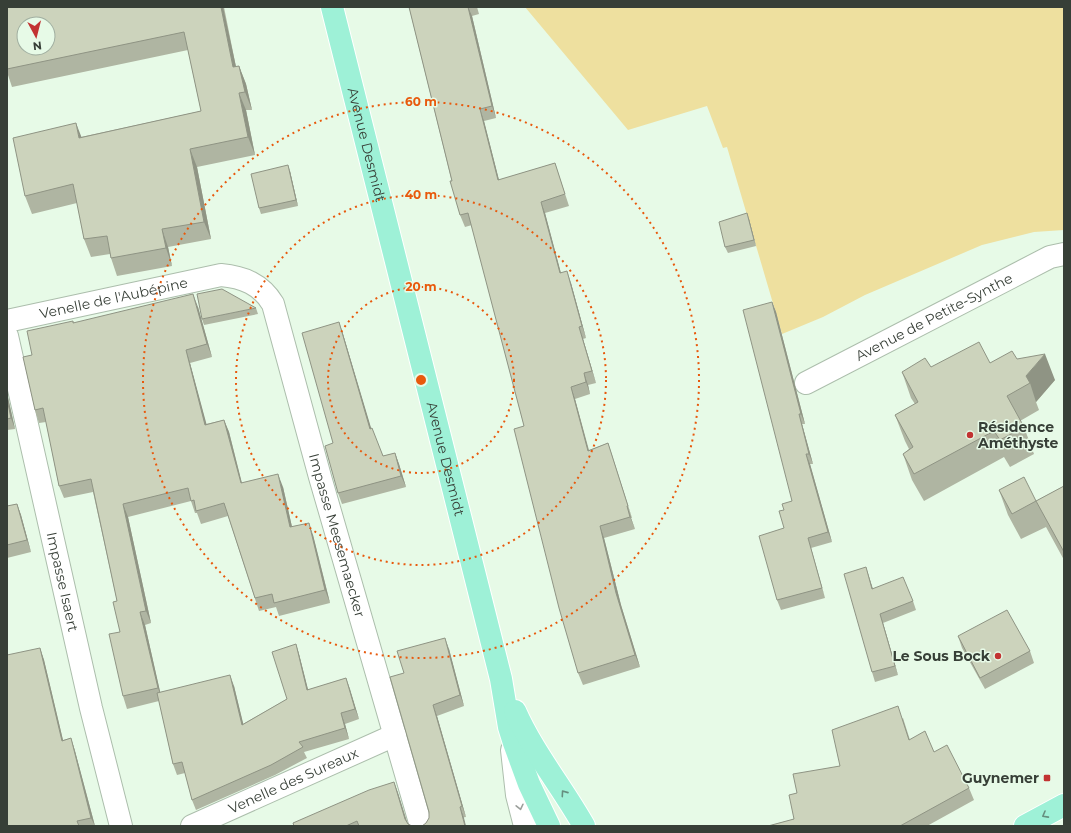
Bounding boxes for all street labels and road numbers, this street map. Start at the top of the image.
street label: Avenue Desmidt [344,86,390,204]
street label: Avenue de Petite-Synthe [852,269,1016,365]
street label: Venelle de l'Aubépine [38,273,189,323]
street label: Avenue Desmidt [423,400,469,518]
street label: Impasse Meesemaecker [305,451,369,620]
street label: Impasse Isaert [42,530,83,634]
street label: Venelle des Sureaux [225,743,362,818]

